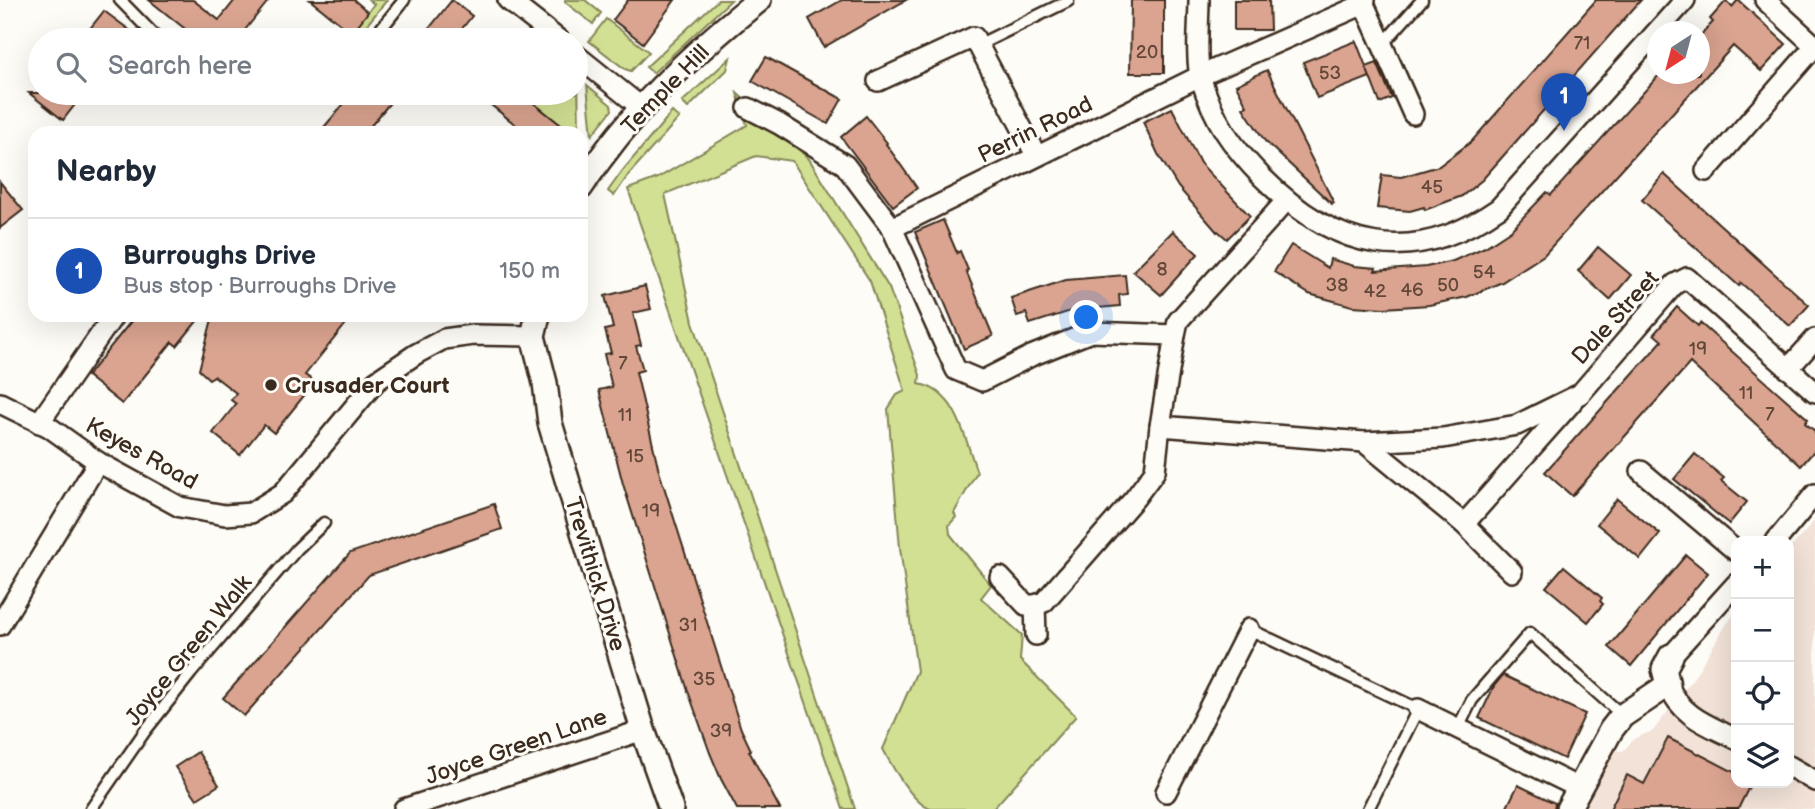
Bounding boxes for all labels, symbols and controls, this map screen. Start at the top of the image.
north arrow [1647,21,1710,84]
search box [28,28,588,105]
house number: 71 [1574,32,1590,55]
street label: Temple Hill [616,39,716,141]
house number: 20 [1136,41,1158,64]
icon: search [52,48,90,86]
text: Search here [108,51,252,82]
house number: 53 [1319,62,1341,85]
pin: 1 [1541,73,1587,131]
street label: Perrin Road [974,90,1097,170]
text: Nearby [56,154,156,190]
house number: 45 [1421,176,1443,199]
text: Burroughs Drive [123,241,316,272]
text: 1 [74,257,84,285]
text: 150 m [499,257,560,285]
house number: 8 [1156,258,1168,281]
house number: 54 [1473,261,1496,284]
street label: Dale Street [1566,265,1665,371]
text: Bus stop · Burroughs Drive [123,272,396,300]
house number: 38 [1326,274,1348,297]
house number: 50 [1437,274,1459,297]
house number: 46 [1400,279,1424,302]
house number: 42 [1364,280,1387,303]
your location [1069,300,1103,334]
house number: 19 [1689,338,1707,361]
house number: 7 [618,352,628,375]
place label: Crusader Court [285,372,450,400]
marker: Crusader Court [263,377,279,393]
house number: 11 [1739,382,1753,405]
house number: 7 [1765,403,1775,426]
house number: 11 [618,404,632,427]
street label: Keyes Road [81,412,202,496]
house number: 15 [626,445,644,468]
street label: Trevithick Drive [558,494,632,655]
house number: 19 [642,500,660,523]
map controls [1731,536,1794,788]
button: + [1731,536,1794,599]
street label: Joyce Green Walk [119,569,259,732]
button: − [1731,599,1794,662]
house number: 31 [678,614,698,637]
button: locate [1731,662,1794,725]
house number: 35 [693,668,715,691]
street label: Joyce Green Lane [422,703,611,791]
house number: 39 [710,720,732,743]
button: layers [1731,725,1794,788]

